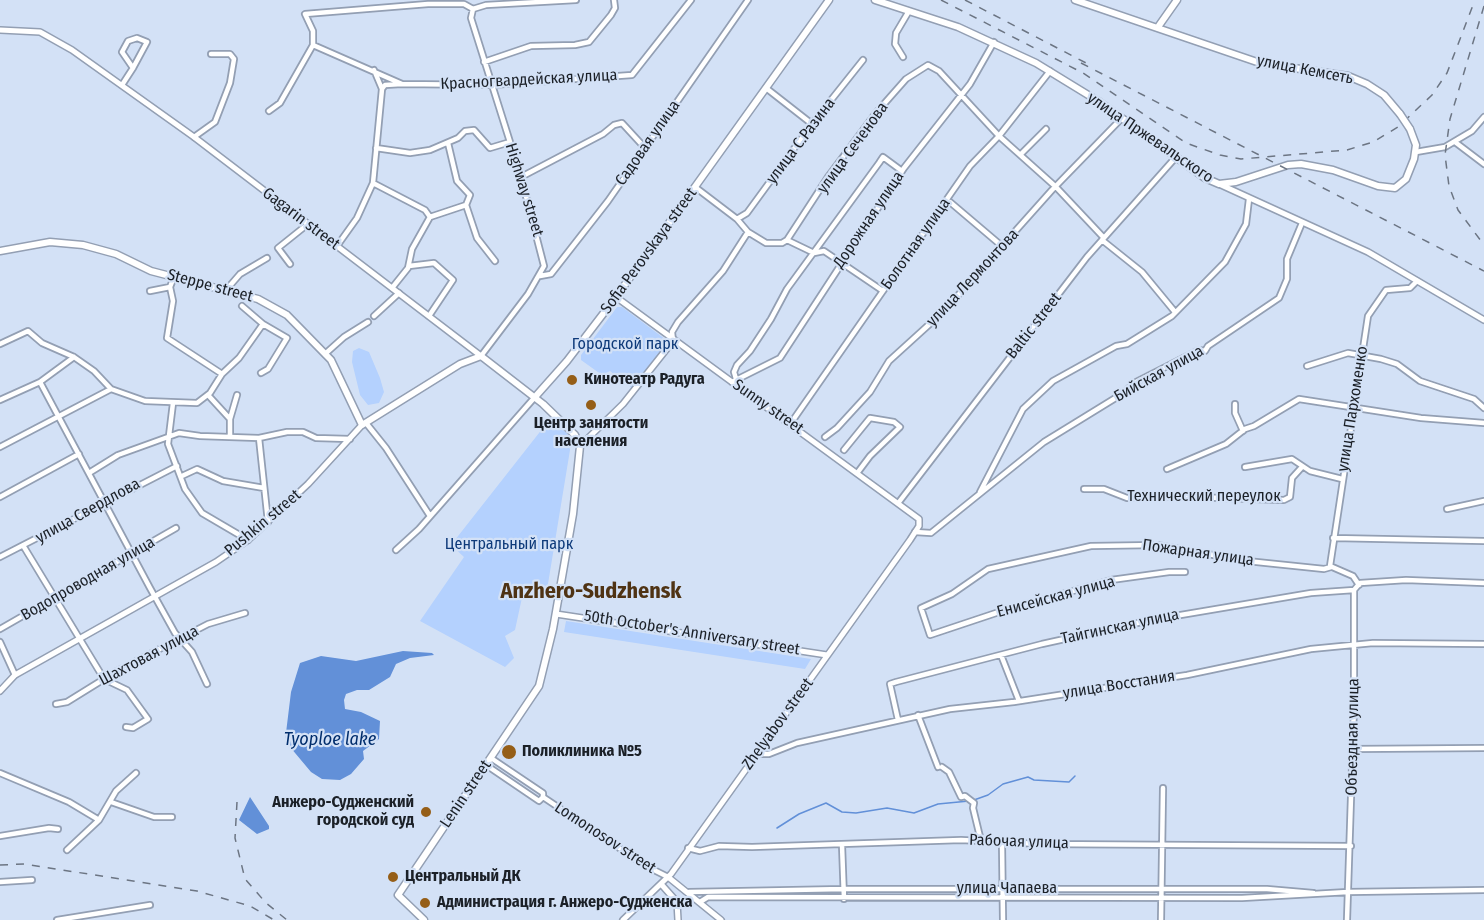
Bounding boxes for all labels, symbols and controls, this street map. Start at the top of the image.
street label: улица Кемсеть [1255,51,1355,89]
street label: Красногвардейская улица [440,66,618,94]
street label: улица Пржевальского [1083,89,1217,187]
street label: улица С.Разина [762,94,840,188]
street label: Садовая улица [612,97,684,189]
street label: улица Сеченова [813,99,893,197]
street label: Highway street [501,141,547,239]
street label: Дорожная улица [830,168,908,272]
street label: Gagarin street [259,184,343,254]
street label: Sofia Perovskaya street [597,184,701,318]
street label: Болотная улица [877,194,955,294]
street label: улица Лермонтова [923,225,1023,331]
street label: Steppe street [165,265,255,307]
street label: Baltic street [1002,289,1066,363]
park label: Городской парк [572,335,678,355]
street label: Бийская улица [1111,342,1207,406]
street label: улица Пархоменко [1334,345,1372,473]
place label: Кинотеатр Радуга [584,370,705,390]
marker: Кинотеатр Радуга [565,373,579,387]
street label: Sunny street [729,376,807,438]
marker: Центр занятости населения [584,398,598,412]
place label: Центр занятости населения [534,414,648,452]
street label: улица Свердлова [32,474,144,548]
street label: Pushkin street [221,486,305,560]
street label: Технический переулок [1127,487,1281,507]
street label: Водопроводная улица [18,533,158,625]
park label: Центральный парк [445,535,573,555]
street label: Пожарная улица [1141,536,1255,570]
street label: Енисейская улица [995,572,1117,622]
district label: Anzhero-Sudzhensk [500,579,682,605]
street label: Тайгинская улица [1059,605,1181,649]
street label: 50th October's Anniversary street [583,606,801,660]
street label: Шахтовая улица [96,622,202,690]
street label: улица Восстания [1062,667,1176,703]
street label: Zhelyabov street [738,674,818,774]
street label: Объездная улица [1342,678,1364,796]
water label: Tyoploe lake [284,729,376,751]
place label: Поликлиника №5 [522,742,642,762]
marker: Поликлиника №5 [500,743,518,761]
street label: Lenin street [436,756,496,832]
place label: Анжеро-Судженский городской суд [272,793,414,831]
street label: Lomonosov street [551,798,659,878]
marker: Анжеро-Судженский городской суд [419,805,433,819]
street label: Рабочая улица [969,831,1069,853]
place label: Центральный ДК [405,867,521,887]
marker: Центральный ДК [386,870,400,884]
street label: улица Чапаева [957,879,1057,899]
place label: Администрация г. Анжеро-Судженска [437,893,692,913]
marker: Администрация г. Анжеро-Судженска [418,896,432,910]

